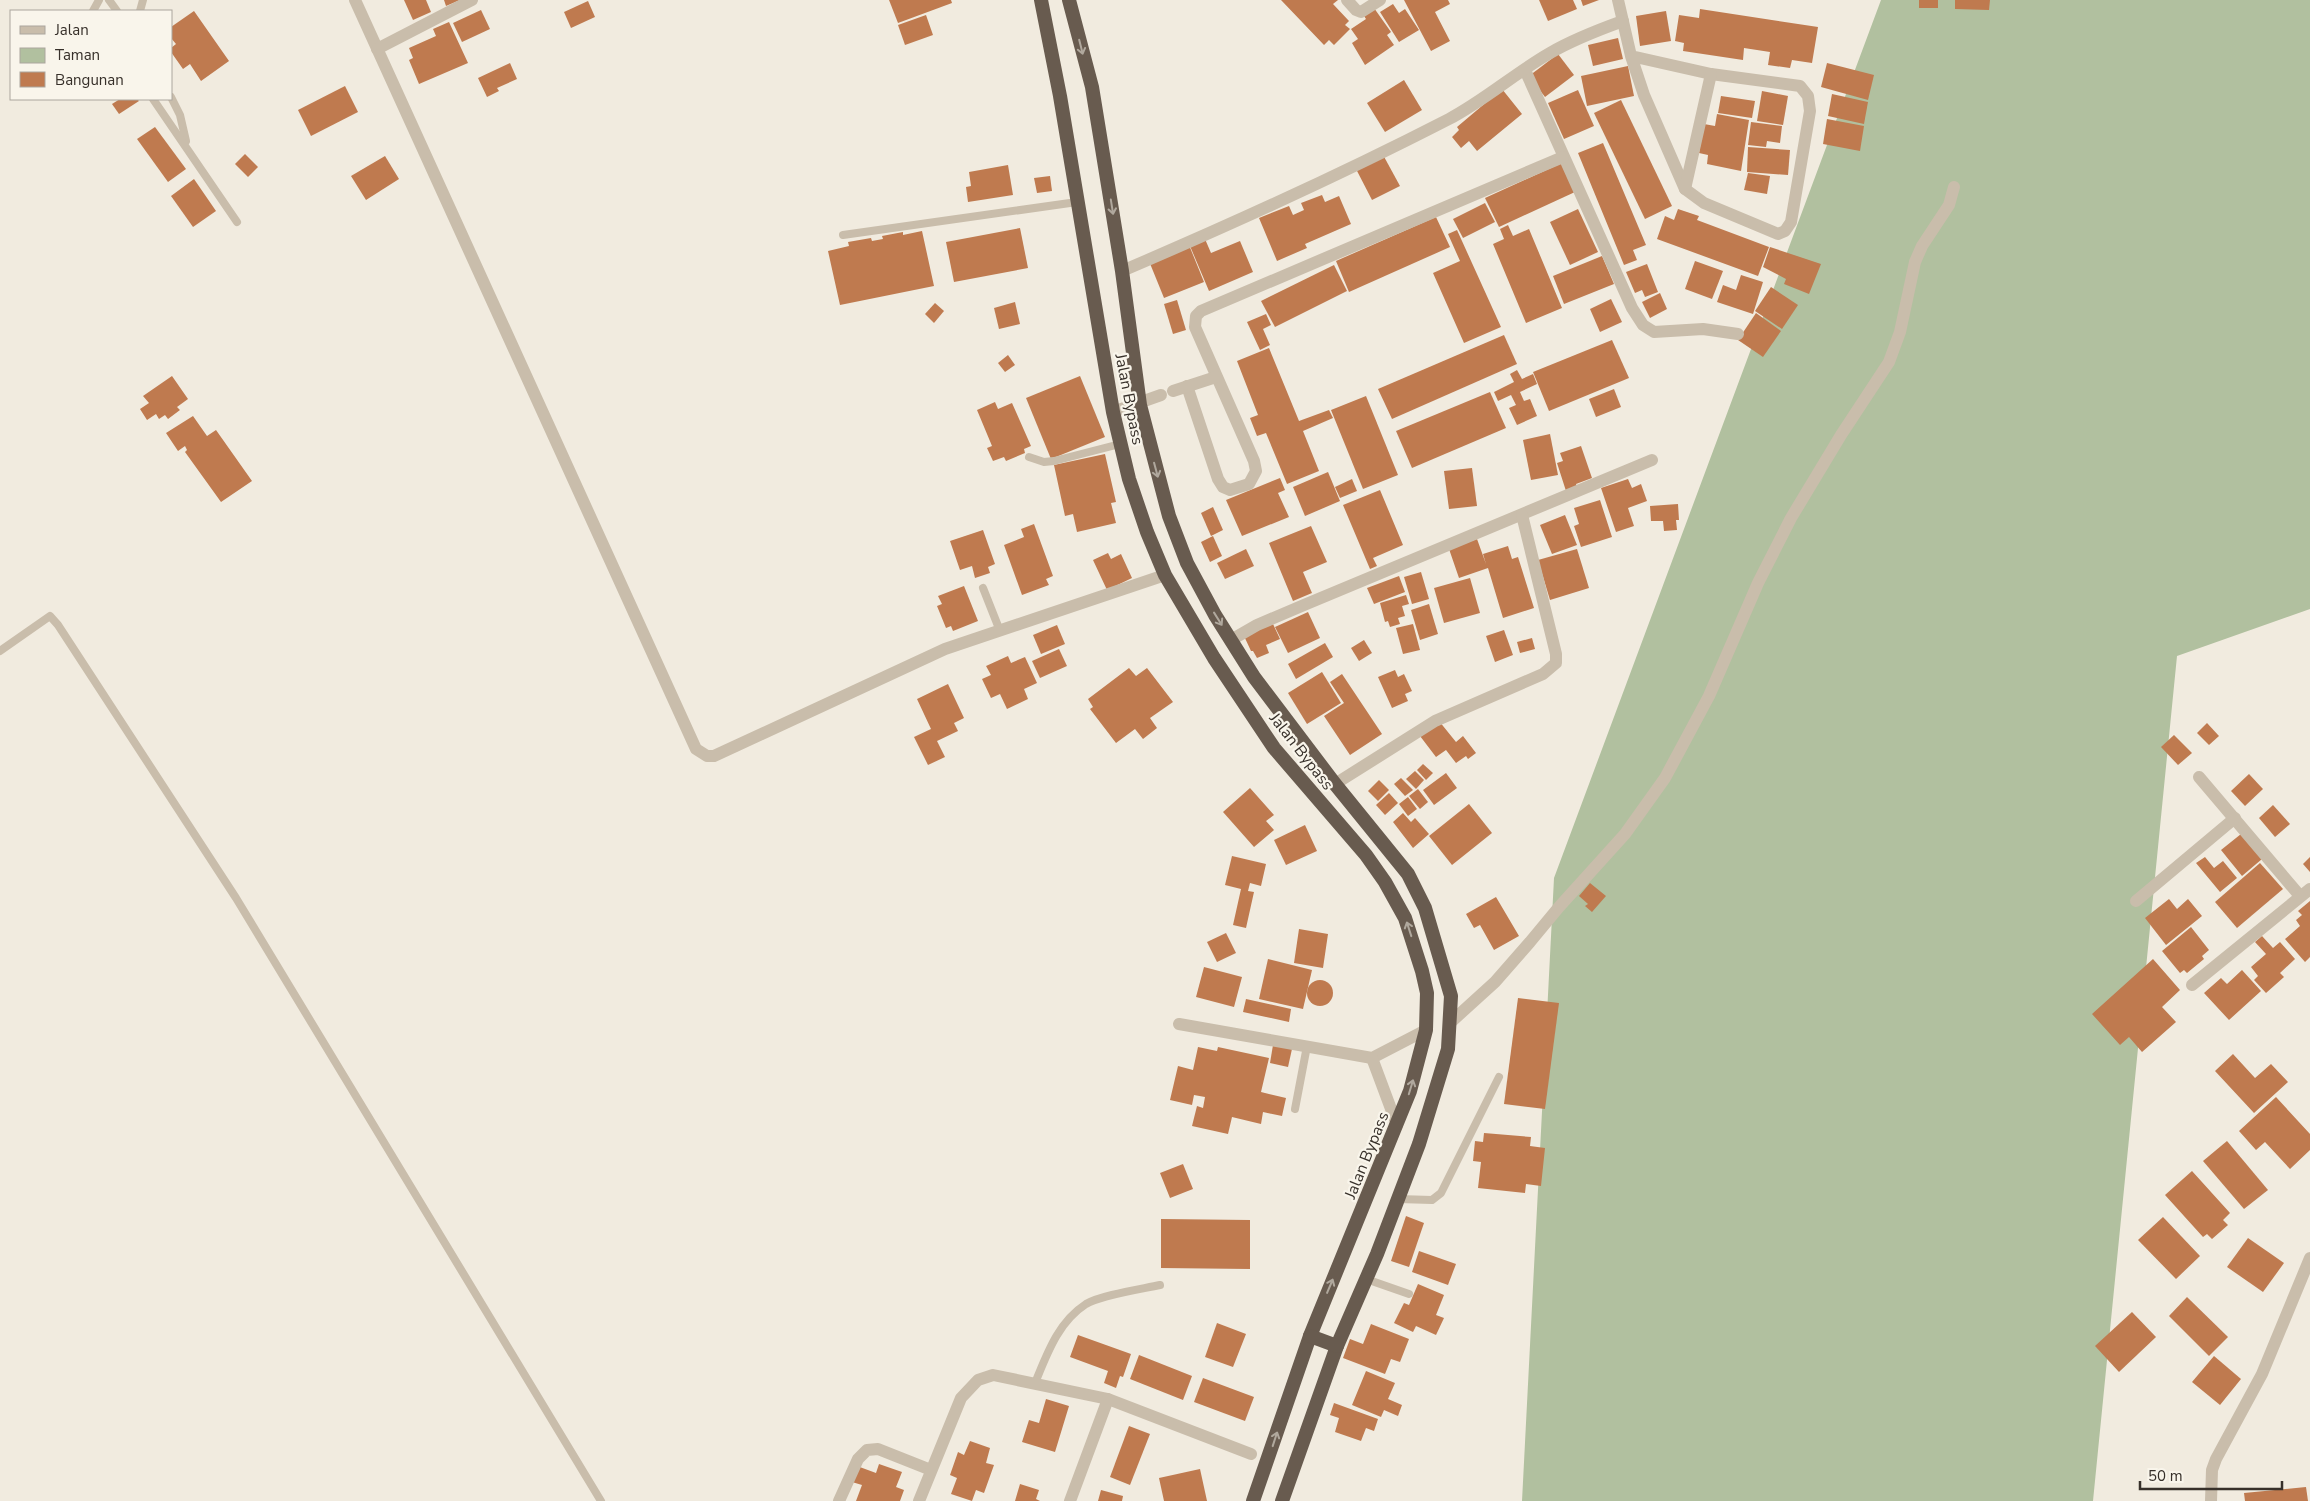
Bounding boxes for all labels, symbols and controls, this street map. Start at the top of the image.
legend [10,10,172,100]
text: Jalan [54,20,89,40]
one-way arrow [1077,39,1087,55]
text: Taman [55,45,100,65]
text: Bangunan [55,70,124,90]
one-way arrow [1107,198,1117,214]
street label: Jalan Bypass [1109,351,1149,447]
one-way arrow [1152,462,1161,478]
one-way arrow [1214,612,1224,626]
street label: Jalan Bypass [1264,708,1338,795]
one-way arrow [1403,921,1413,937]
one-way arrow [1407,1079,1416,1095]
street label: Jalan Bypass [1339,1108,1394,1203]
one-way arrow [1326,1279,1336,1294]
one-way arrow [1271,1431,1281,1447]
scale bar [2140,1458,2282,1490]
text: 50 m [2148,1466,2183,1486]

